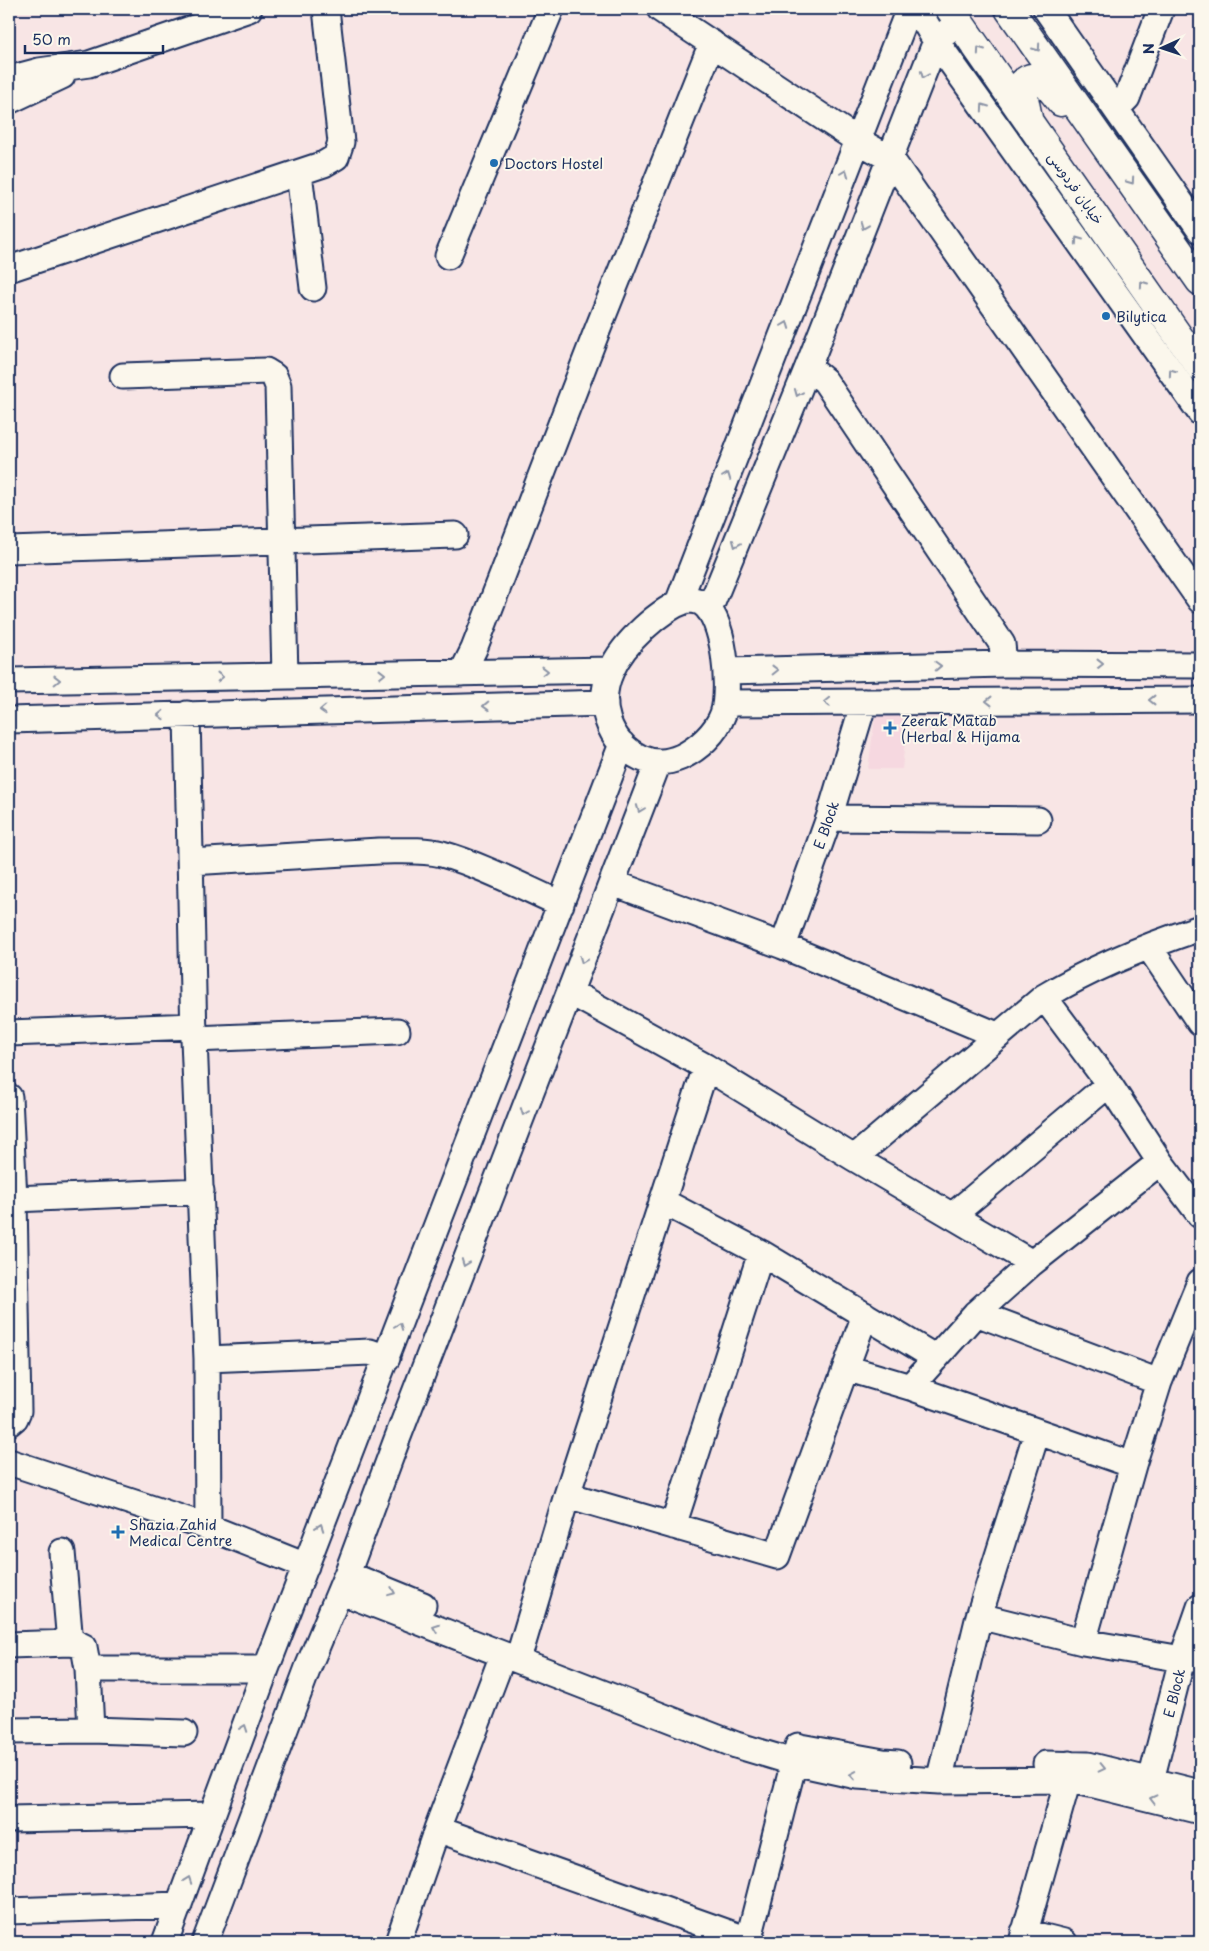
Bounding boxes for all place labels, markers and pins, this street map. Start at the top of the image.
place label: Doctors Hostel [504,153,603,174]
marker: Doctors Hostel [488,157,500,169]
place label: Bilytica [1116,306,1167,327]
marker: Bilytica [1100,310,1112,322]
place label: Zeerak Matab (Herbal & Hijama [901,710,1020,747]
marker: Zeerak Matab (Herbal & Hijama [883,721,897,735]
place label: Shazia Zahid Medical Centre [129,1514,232,1551]
marker: Shazia Zahid Medical Centre [111,1525,125,1539]

